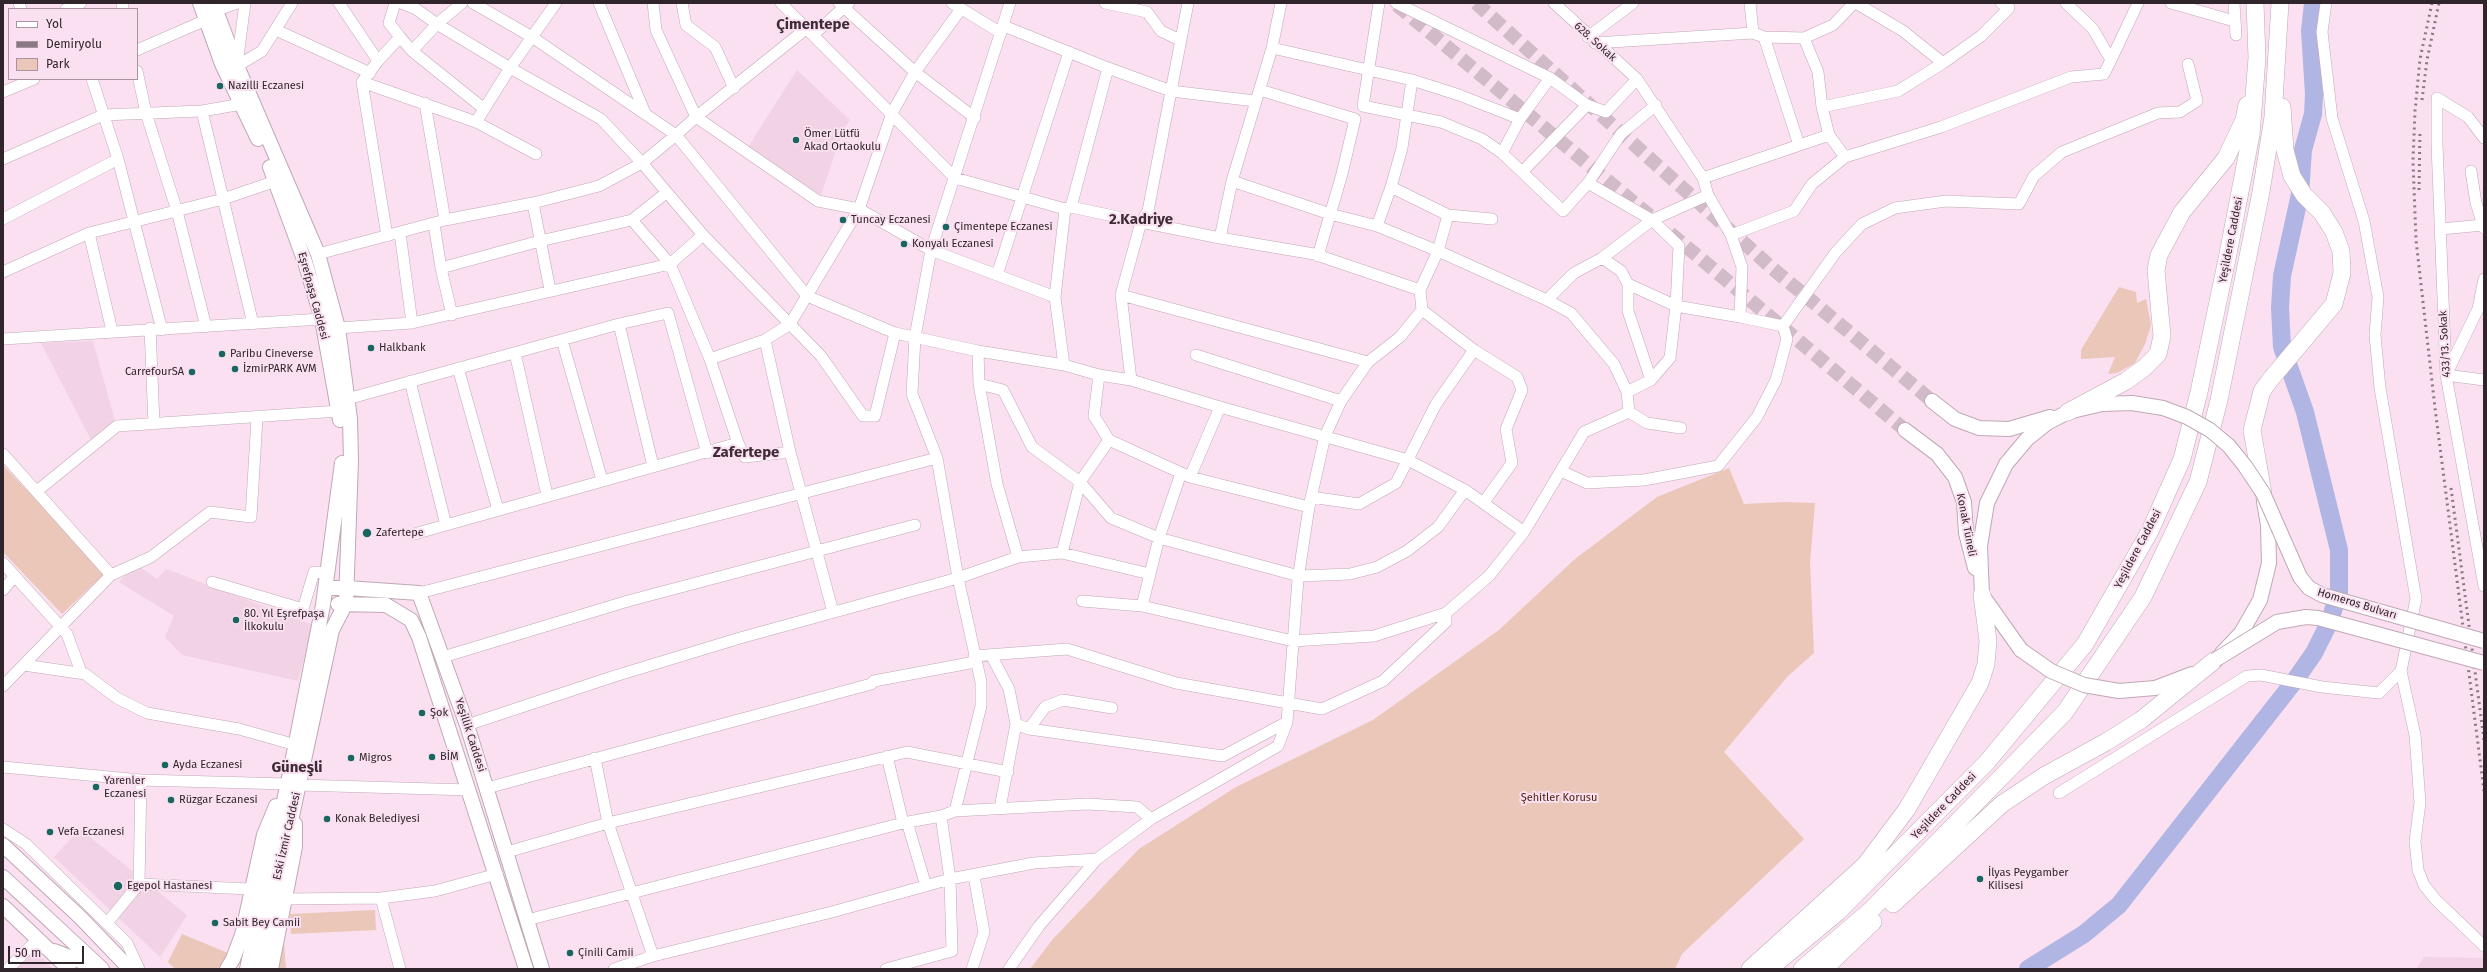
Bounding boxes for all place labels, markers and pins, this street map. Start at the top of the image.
place label: Nazilli Eczanesi [228,79,304,93]
marker: Nazilli Eczanesi [215,81,225,91]
place label: Ömer Lütfü Akad Ortaokulu [804,127,881,153]
marker: Ömer Lütfü Akad Ortaokulu [791,135,801,145]
place label: Tuncay Eczanesi [851,213,931,227]
marker: Tuncay Eczanesi [838,215,848,225]
place label: Çimentepe Eczanesi [954,220,1053,234]
marker: Çimentepe Eczanesi [941,222,951,232]
place label: Konyalı Eczanesi [912,237,994,251]
marker: Konyalı Eczanesi [899,239,909,249]
place label: Halkbank [379,341,426,355]
marker: Halkbank [366,343,376,353]
place label: Paribu Cineverse [230,347,313,361]
marker: Paribu Cineverse [217,349,227,359]
place label: İzmirPARK AVM [243,362,317,376]
marker: İzmirPARK AVM [230,364,240,374]
place label: CarrefourSA [125,365,184,379]
marker: CarrefourSA [187,367,197,377]
place label: Zafertepe [376,526,424,540]
marker: Zafertepe [361,527,373,539]
place label: 80. Yıl Eşrefpaşa İlkokulu [244,607,324,633]
marker: 80. Yıl Eşrefpaşa İlkokulu [231,615,241,625]
place label: Şok [430,706,448,720]
marker: Şok [417,708,427,718]
place label: BİM [440,750,458,764]
place label: Migros [359,751,392,765]
marker: BİM [427,752,437,762]
marker: Migros [346,753,356,763]
place label: Ayda Eczanesi [173,758,242,772]
marker: Ayda Eczanesi [160,760,170,770]
place label: Yarenler Eczanesi [104,774,146,800]
marker: Yarenler Eczanesi [91,782,101,792]
place label: Rüzgar Eczanesi [179,793,258,807]
marker: Rüzgar Eczanesi [166,795,176,805]
place label: Konak Belediyesi [335,812,420,826]
marker: Konak Belediyesi [322,814,332,824]
place label: Vefa Eczanesi [58,825,124,839]
marker: Vefa Eczanesi [45,827,55,837]
place label: İlyas Peygamber Kilisesi [1988,866,2069,892]
marker: İlyas Peygamber Kilisesi [1975,874,1985,884]
place label: Egepol Hastanesi [127,879,212,893]
marker: Egepol Hastanesi [112,880,124,892]
place label: Sabit Bey Camii [223,916,300,930]
marker: Sabit Bey Camii [210,918,220,928]
place label: Çinili Camii [578,946,634,960]
marker: Çinili Camii [565,948,575,958]

